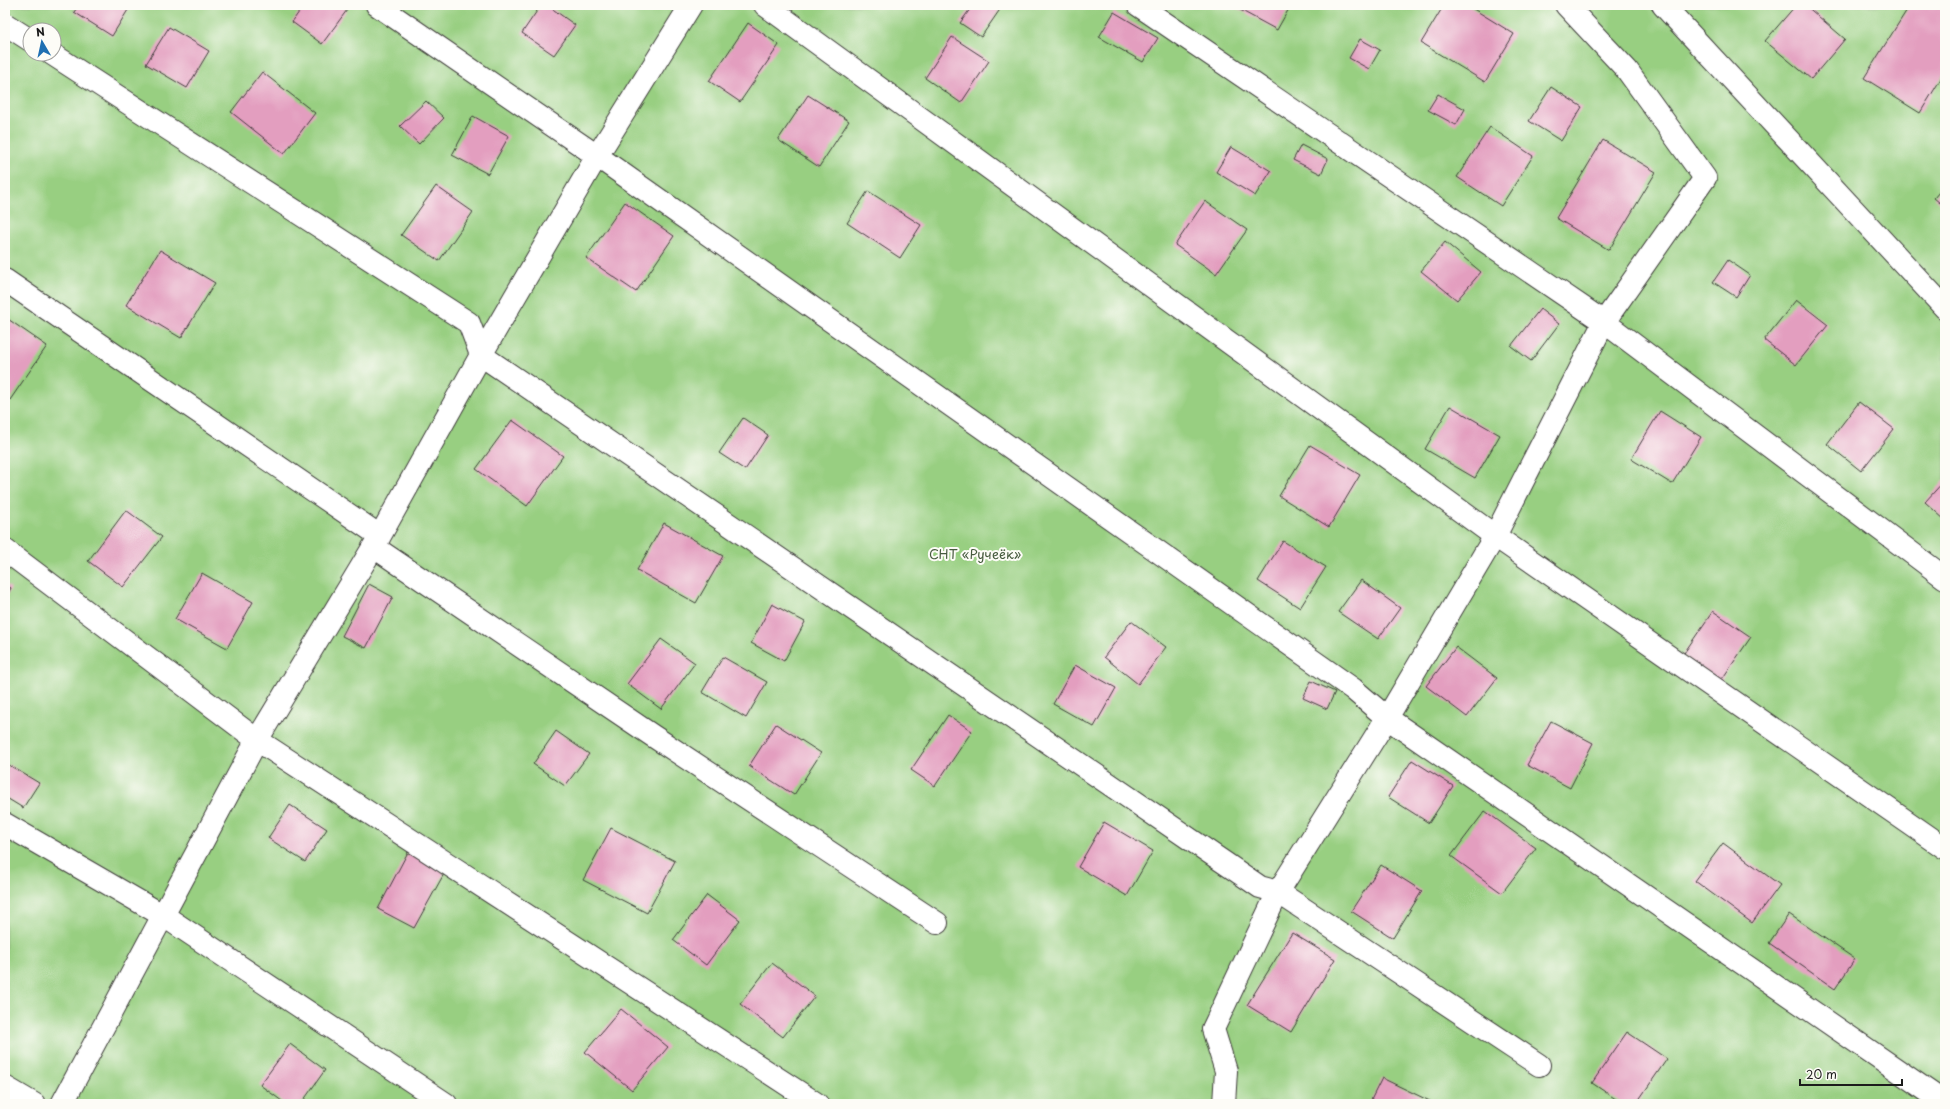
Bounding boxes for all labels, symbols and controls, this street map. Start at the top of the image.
north arrow [22,22,62,62]
text: N [35,23,46,41]
park label: СНТ «Ручеёк» [929,544,1021,563]
scale bar [1800,1061,1902,1087]
text: 20 m [1806,1065,1837,1083]

